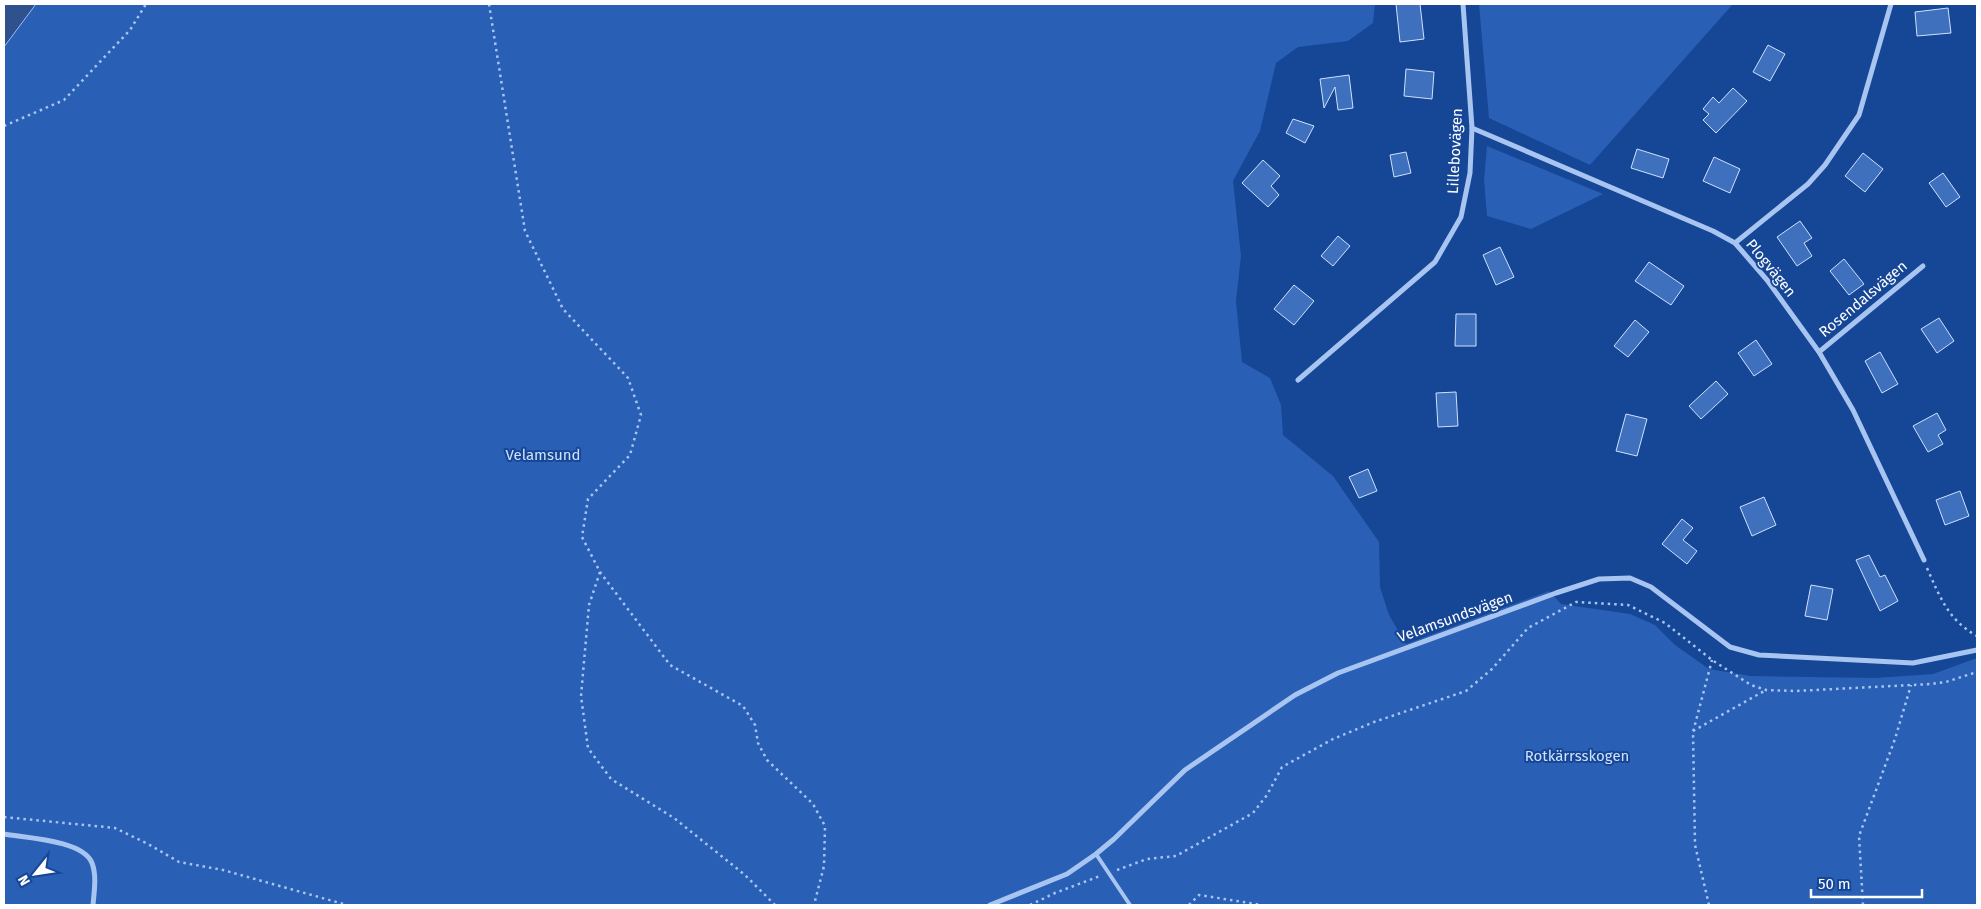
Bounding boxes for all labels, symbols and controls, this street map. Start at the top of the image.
street label: Lillebovägen [1444,108,1466,194]
street label: Plogvägen [1742,235,1800,301]
street label: Rosendalsvägen [1815,257,1911,341]
park label: Velamsund [506,446,580,464]
street label: Velamsundsvägen [1395,588,1515,646]
park label: Rotkärrsskogen [1525,747,1629,765]
north arrow [10,849,60,899]
scale bar [1811,866,1922,898]
text: N [14,872,34,889]
text: 50 m [1818,875,1851,893]

